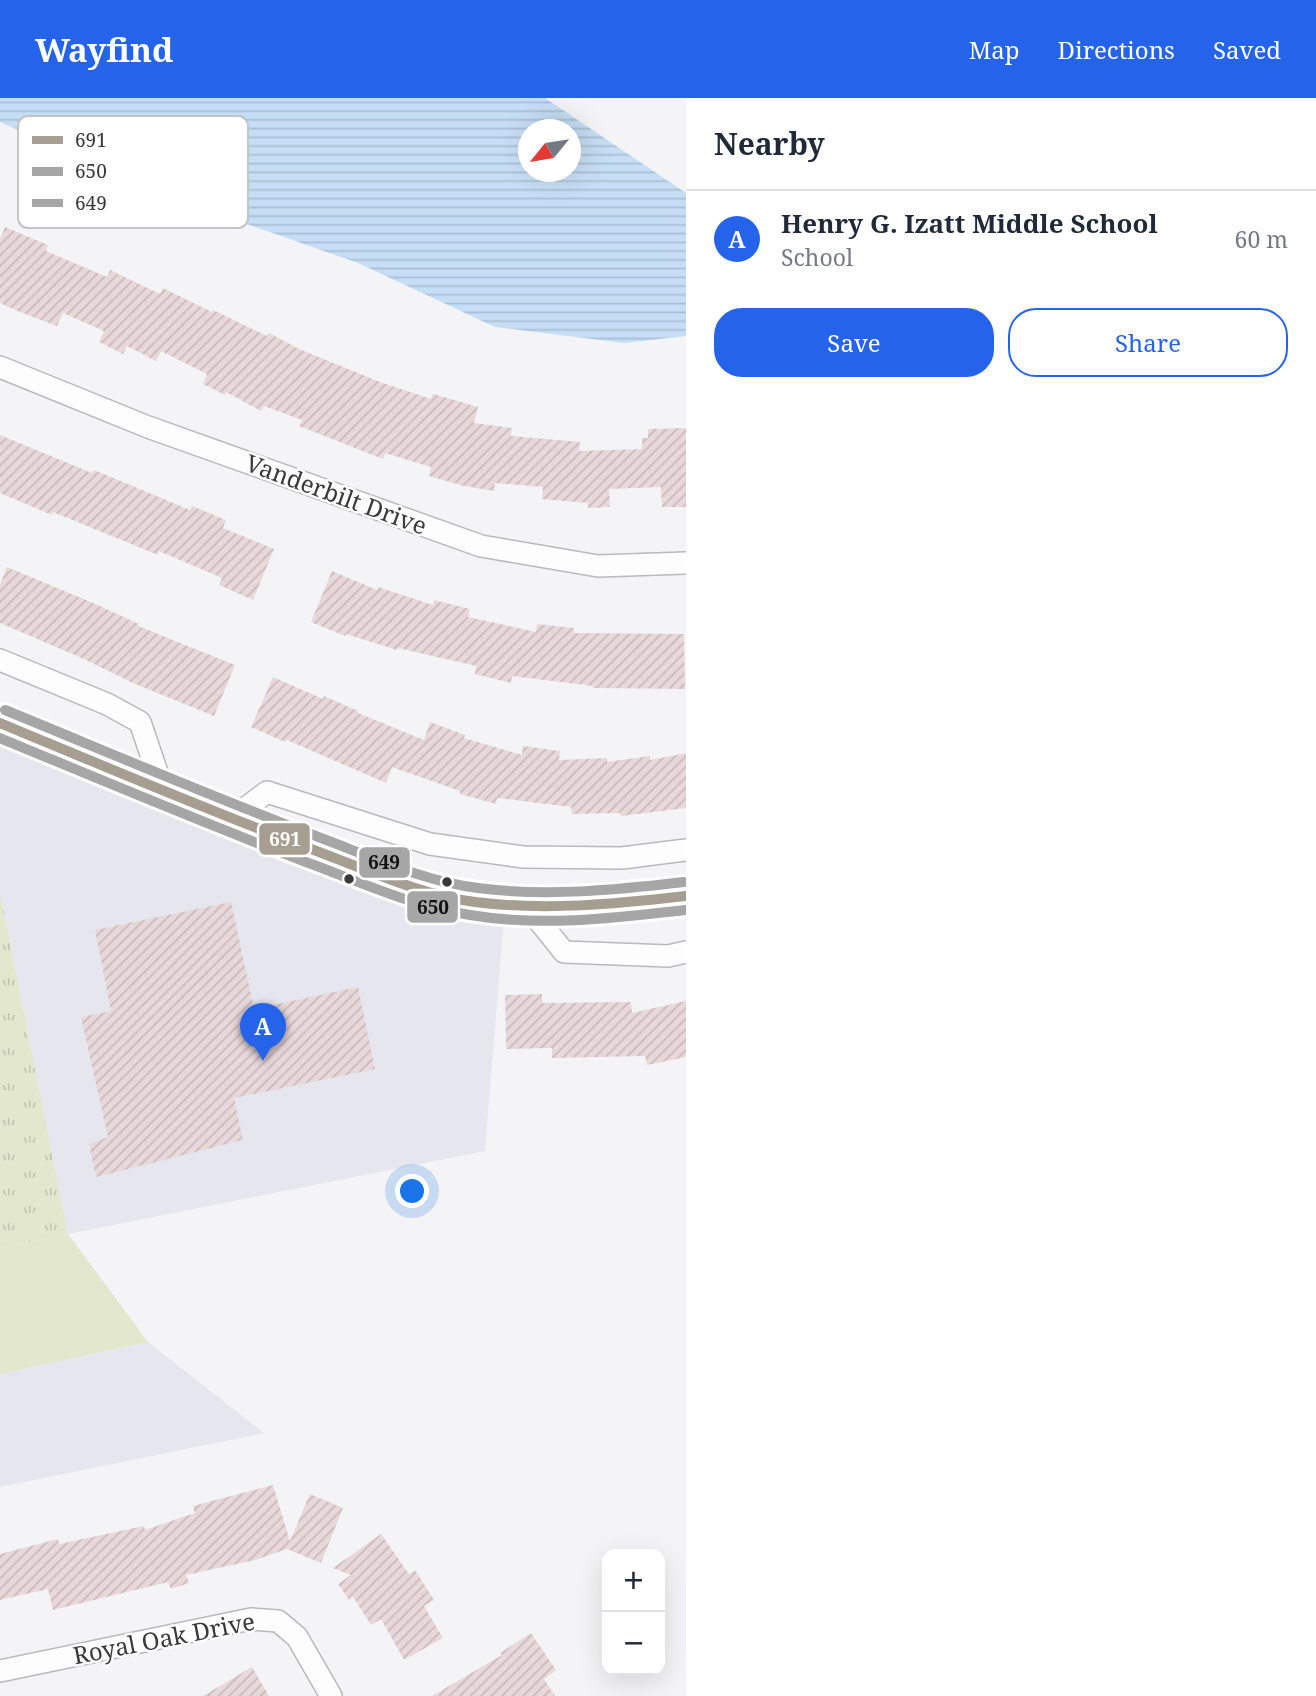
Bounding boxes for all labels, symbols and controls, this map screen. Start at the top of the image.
text: Wayfind [35,27,174,72]
text: Map [969,33,1020,66]
text: Directions [1058,33,1175,66]
text: Saved [1213,33,1281,66]
legend [18,116,248,228]
north arrow [518,119,581,182]
text: Nearby [714,123,825,164]
text: 691 [75,127,107,153]
text: 650 [75,158,107,184]
text: 649 [75,190,107,216]
text: Henry G. Izatt Middle School [781,205,1158,241]
text: A [728,223,746,255]
text: 60 m [1235,223,1288,255]
text: School [781,241,853,273]
button: Save [714,308,994,377]
button: Share [1008,308,1288,377]
street label: Vanderbilt Drive [241,446,432,542]
line badge: 691 [258,822,311,856]
text: 691 [269,826,301,852]
line badge: 649 [358,846,411,879]
text: 649 [368,849,400,875]
unlabelled marker [342,872,356,886]
unlabelled marker [440,875,454,889]
line badge: 650 [406,890,459,924]
text: 650 [417,894,449,920]
pin: A [240,1003,286,1061]
your location [395,1174,429,1208]
map controls [602,1549,665,1675]
button: + [602,1549,665,1612]
street label: Royal Oak Drive [70,1604,257,1671]
button: − [602,1612,665,1675]

